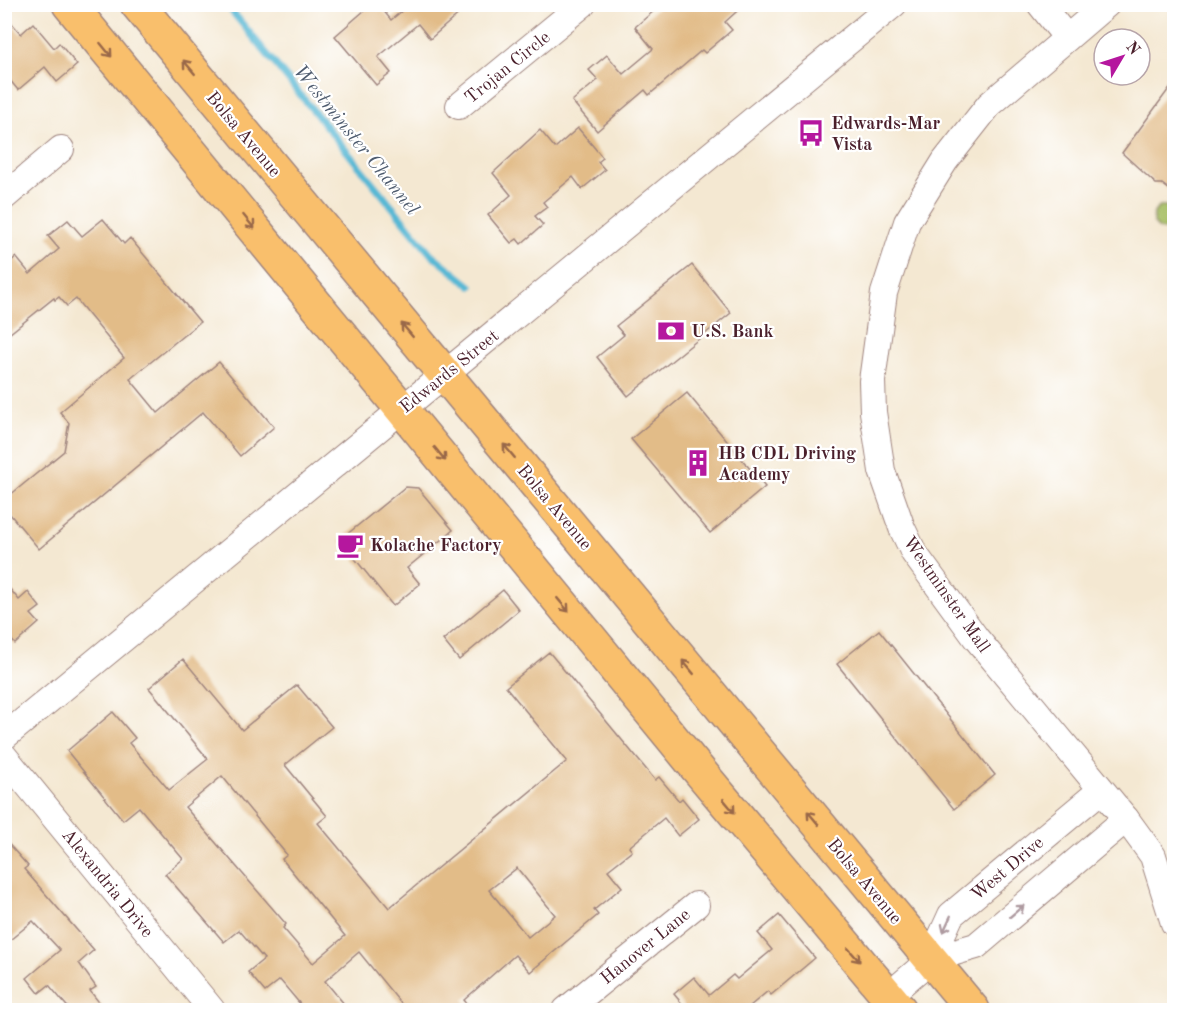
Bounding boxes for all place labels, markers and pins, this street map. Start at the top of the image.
place label: Edwards-Mar Vista [831,115,941,154]
bus stop icon: Edwards-Mar Vista [796,118,826,148]
bank icon: U.S. Bank [656,316,686,346]
place label: U.S. Bank [691,323,774,341]
place label: HB CDL Driving Academy [718,445,856,484]
building icon: HB CDL Driving Academy [683,448,713,478]
cafe icon: Kolache Factory [335,530,365,560]
place label: Kolache Factory [370,537,502,555]

